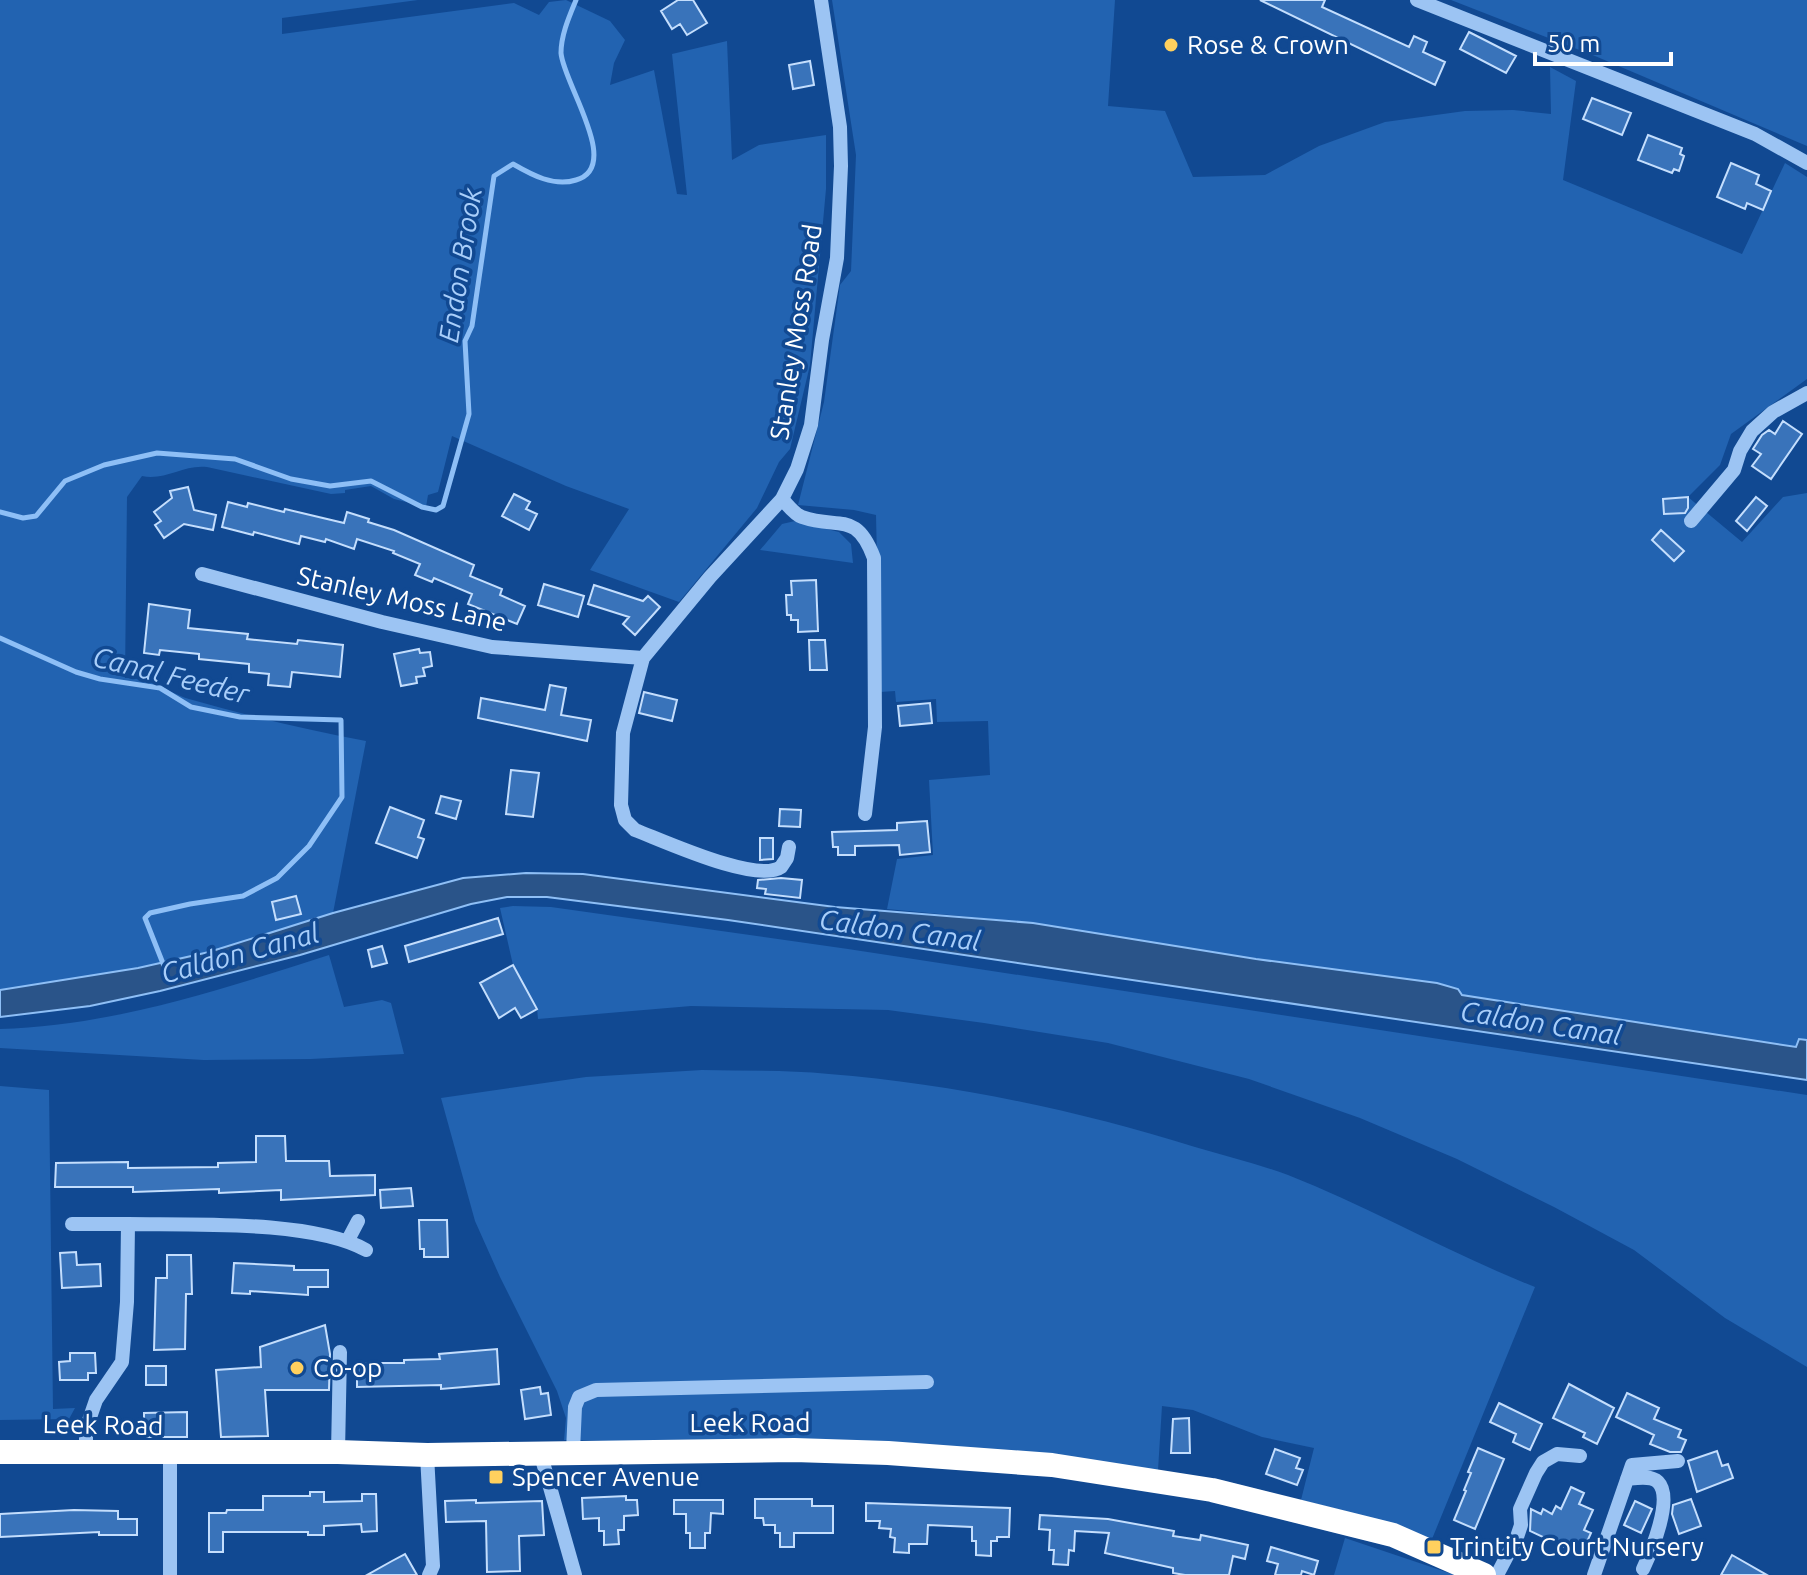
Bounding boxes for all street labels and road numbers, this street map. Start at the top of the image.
street label: Stanley Moss Road [764,222,827,442]
street label: Stanley Moss Lane [295,560,510,637]
street label: Leek Road [690,1408,810,1437]
street label: Leek Road [42,1409,164,1440]

